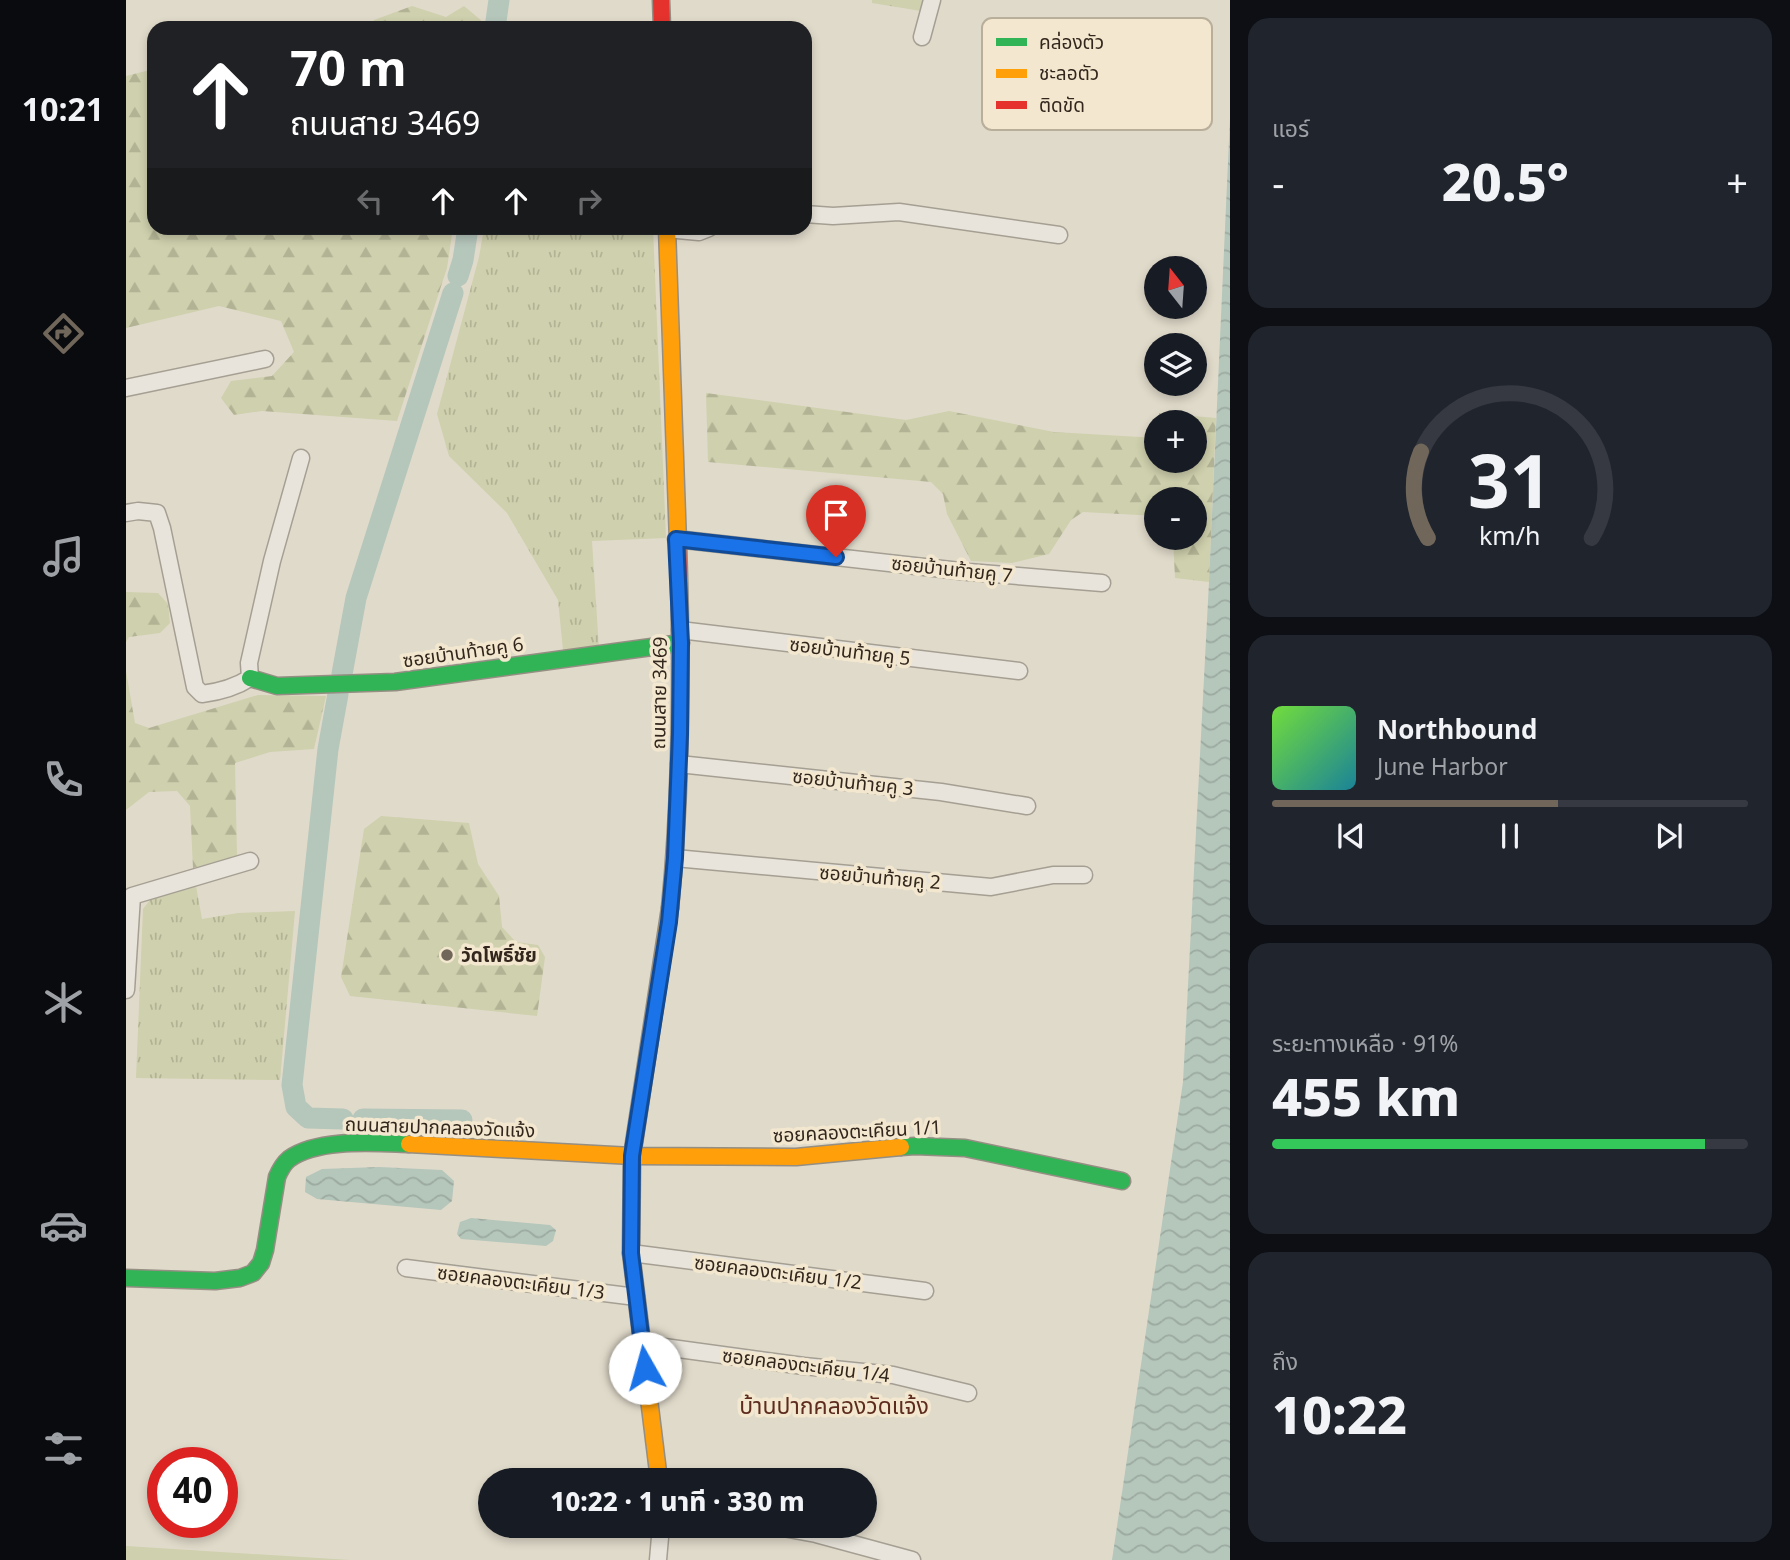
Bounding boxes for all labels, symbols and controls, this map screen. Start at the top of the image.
legend [982,18,1212,130]
text: คล่องตัว [1039,29,1104,58]
text: 70 m [290,34,407,108]
icon: ahead [175,49,266,140]
text: ชะลอตัว [1039,60,1099,89]
text: 10:21 [22,87,104,135]
text: ติดขัด [1039,92,1085,121]
text: ถนนสาย 3469 [290,101,480,149]
text: แอร์ [1272,113,1309,147]
text: 20.5° [1442,146,1569,224]
text: − [1272,157,1284,214]
text: + [1726,157,1748,214]
icon: left [351,182,389,220]
icon: ahead [424,182,462,220]
icon: ahead [497,182,535,220]
icon: right [570,182,608,220]
north arrow [1144,256,1208,318]
map controls [1144,256,1207,550]
icon: directions [39,309,88,358]
button: layers [1144,333,1207,396]
button: + [1144,410,1207,473]
text: 31 [1468,431,1552,541]
pin [806,485,866,557]
button: − [1144,487,1207,550]
icon: arrive [817,496,855,534]
text: km/h [1479,517,1541,555]
icon: music [39,532,88,581]
street label: ซอยบ้านท้ายคู 7 [890,550,1014,591]
street label: ซอยบ้านท้ายคู 6 [401,631,525,676]
street label: ซอยบ้านท้ายคู 5 [788,631,912,674]
street label: ถนนสาย 3469 [645,636,676,750]
text: Northbound [1377,711,1538,751]
text: June Harbor [1377,751,1508,785]
icon: phone [39,755,88,804]
street label: ซอยบ้านท้ายคู 3 [791,763,915,804]
icon: previous [1332,817,1370,855]
icon: pause [1491,817,1529,855]
icon: next [1650,817,1688,855]
street label: ซอยบ้านท้ายคู 2 [818,859,942,898]
place label: วัดโพธิ์ชัย [461,942,537,971]
marker: วัดโพธิ์ชัย [439,947,455,963]
icon: climate [39,978,88,1027]
text: ระยะทางเหลือ · 91% [1272,1028,1458,1062]
text: 455 km [1272,1061,1460,1139]
street label: ถนนสายปากคลองวัดแจ้ง [344,1111,536,1146]
street label: ซอยคลองตะเคียน 1/1 [772,1114,942,1151]
icon: car [39,1201,88,1250]
street label: ซอยคลองตะเคียน 1/2 [692,1249,863,1298]
street label: ซอยคลองตะเคียน 1/3 [435,1259,606,1308]
position arrow [608,1331,682,1405]
street label: ซอยคลองตะเคียน 1/4 [720,1342,891,1391]
text: ถึง [1272,1346,1298,1380]
text: 10:22 [1272,1379,1407,1457]
district label: บ้านปากคลองวัดแจ้ง [739,1390,929,1424]
icon: filters [39,1424,88,1473]
speed limit sign: 40 [147,1447,238,1538]
text: 10:22 · 1 นาที · 330 m [550,1483,805,1523]

